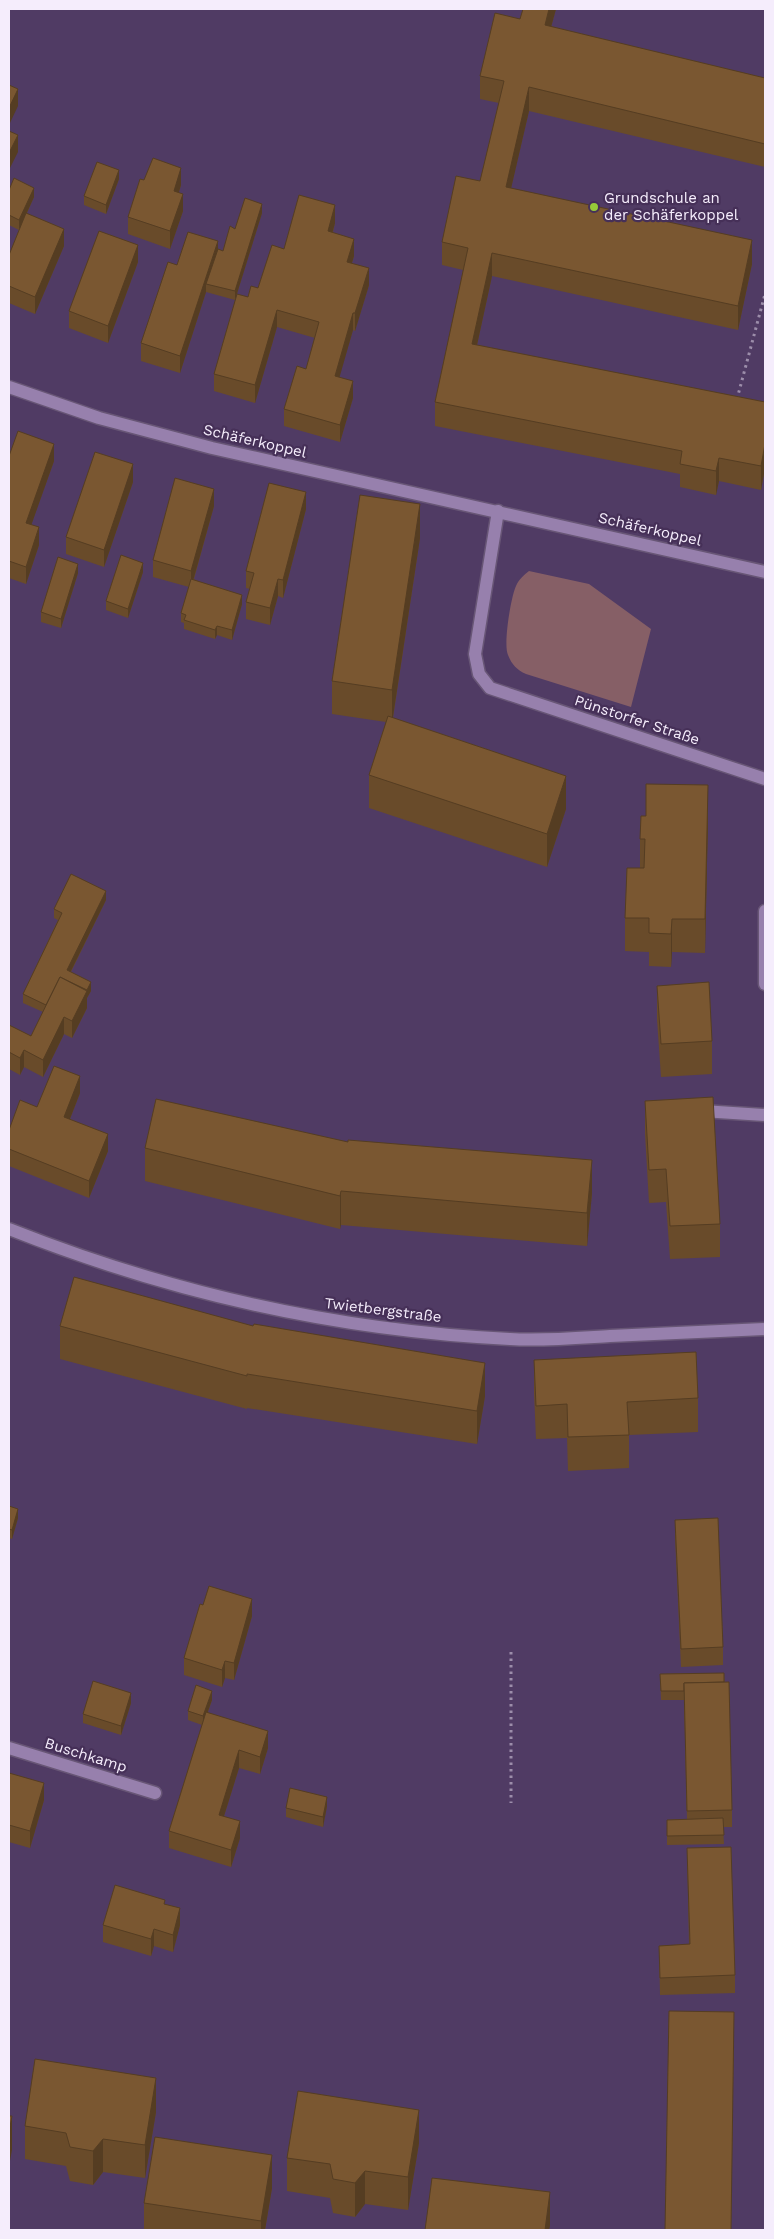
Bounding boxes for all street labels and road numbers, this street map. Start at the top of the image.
street label: Schäferkoppel [202,420,309,462]
street label: Schäferkoppel [597,508,704,550]
street label: Pünstorfer Straße [572,691,702,749]
street label: Twietbergstraße [324,1294,442,1326]
street label: Buschkamp [43,1734,129,1776]

